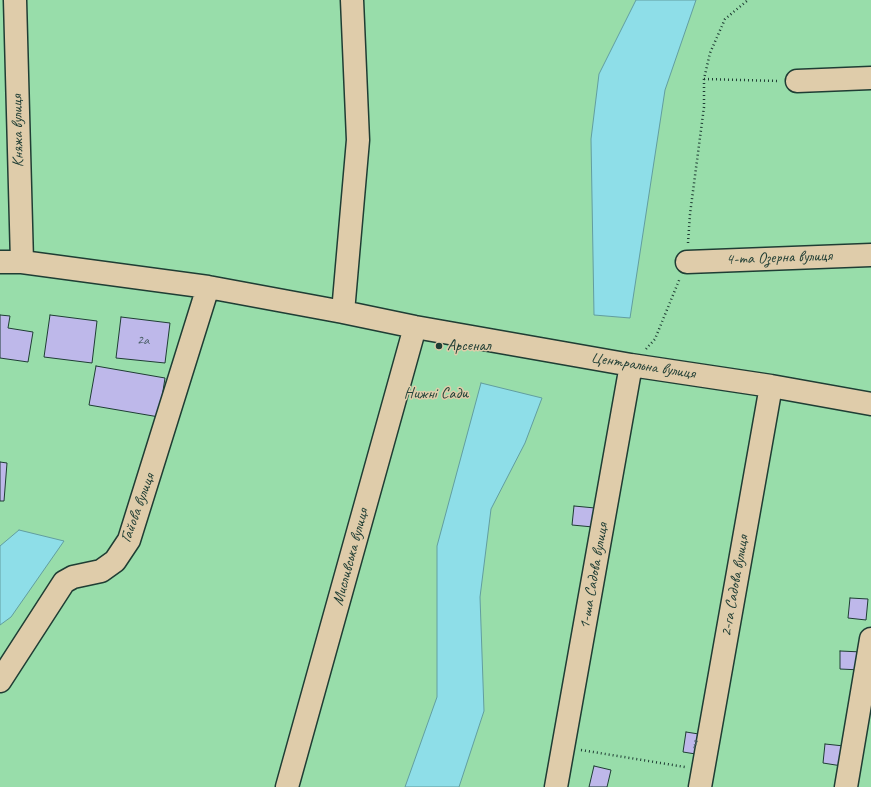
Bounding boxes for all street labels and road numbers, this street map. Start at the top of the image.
street label: Княжа вулиця [8,94,28,168]
street label: 4-та Озерна вулиця [726,247,832,269]
street label: Центральна вулиця [589,348,697,384]
street label: Гайова вулиця [117,471,159,545]
street label: Мисливська вулиця [329,506,373,608]
street label: 1-ша Садова вулиця [575,521,613,631]
street label: 2-га Садова вулиця [717,534,753,638]

